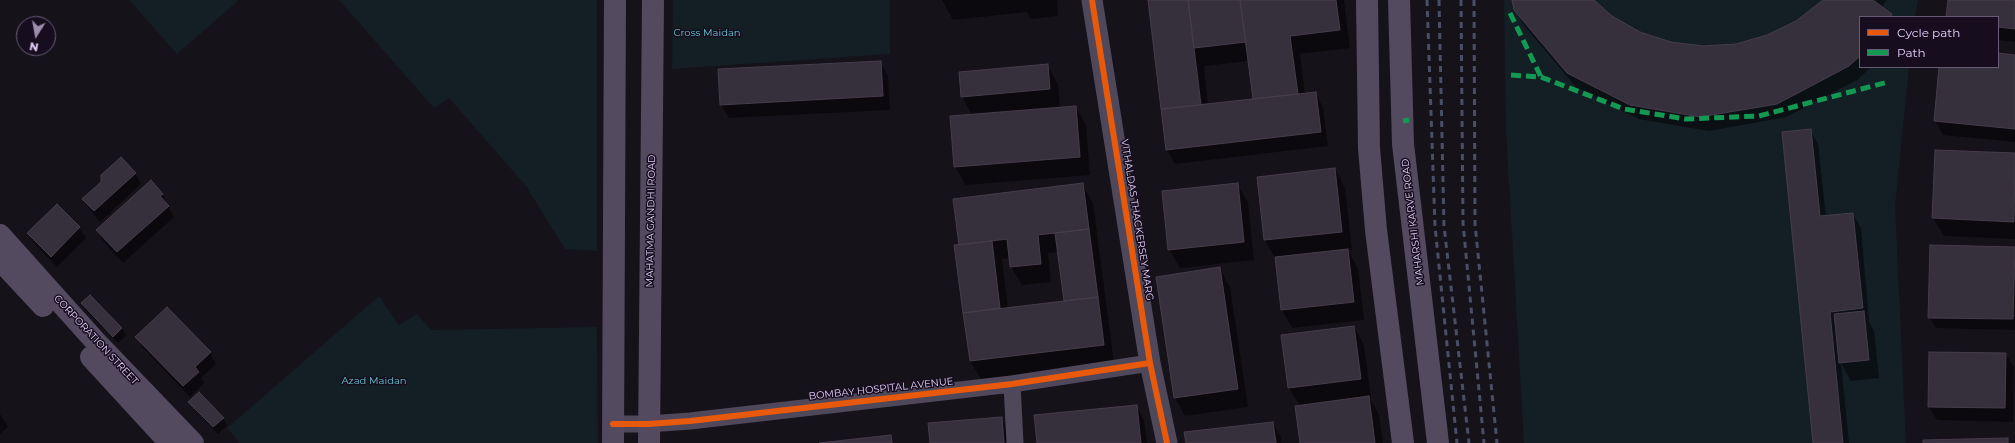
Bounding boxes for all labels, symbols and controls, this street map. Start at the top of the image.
north arrow [16,16,56,56]
legend [1859,16,1999,68]
text: Cycle path [1897,25,1960,40]
park label: Cross Maidan [673,27,741,39]
text: N [28,39,40,55]
text: Path [1897,45,1926,60]
street label: VITHALDAS THACKERSEY MARG [1118,138,1156,302]
street label: MAHATMA GANDHI ROAD [644,155,658,287]
street label: MAHARSHI KARVE ROAD [1399,158,1427,286]
street label: CORPORATION STREET [51,293,141,387]
park label: Azad Maidan [341,375,407,387]
street label: BOMBAY HOSPITAL AVENUE [808,375,954,403]

